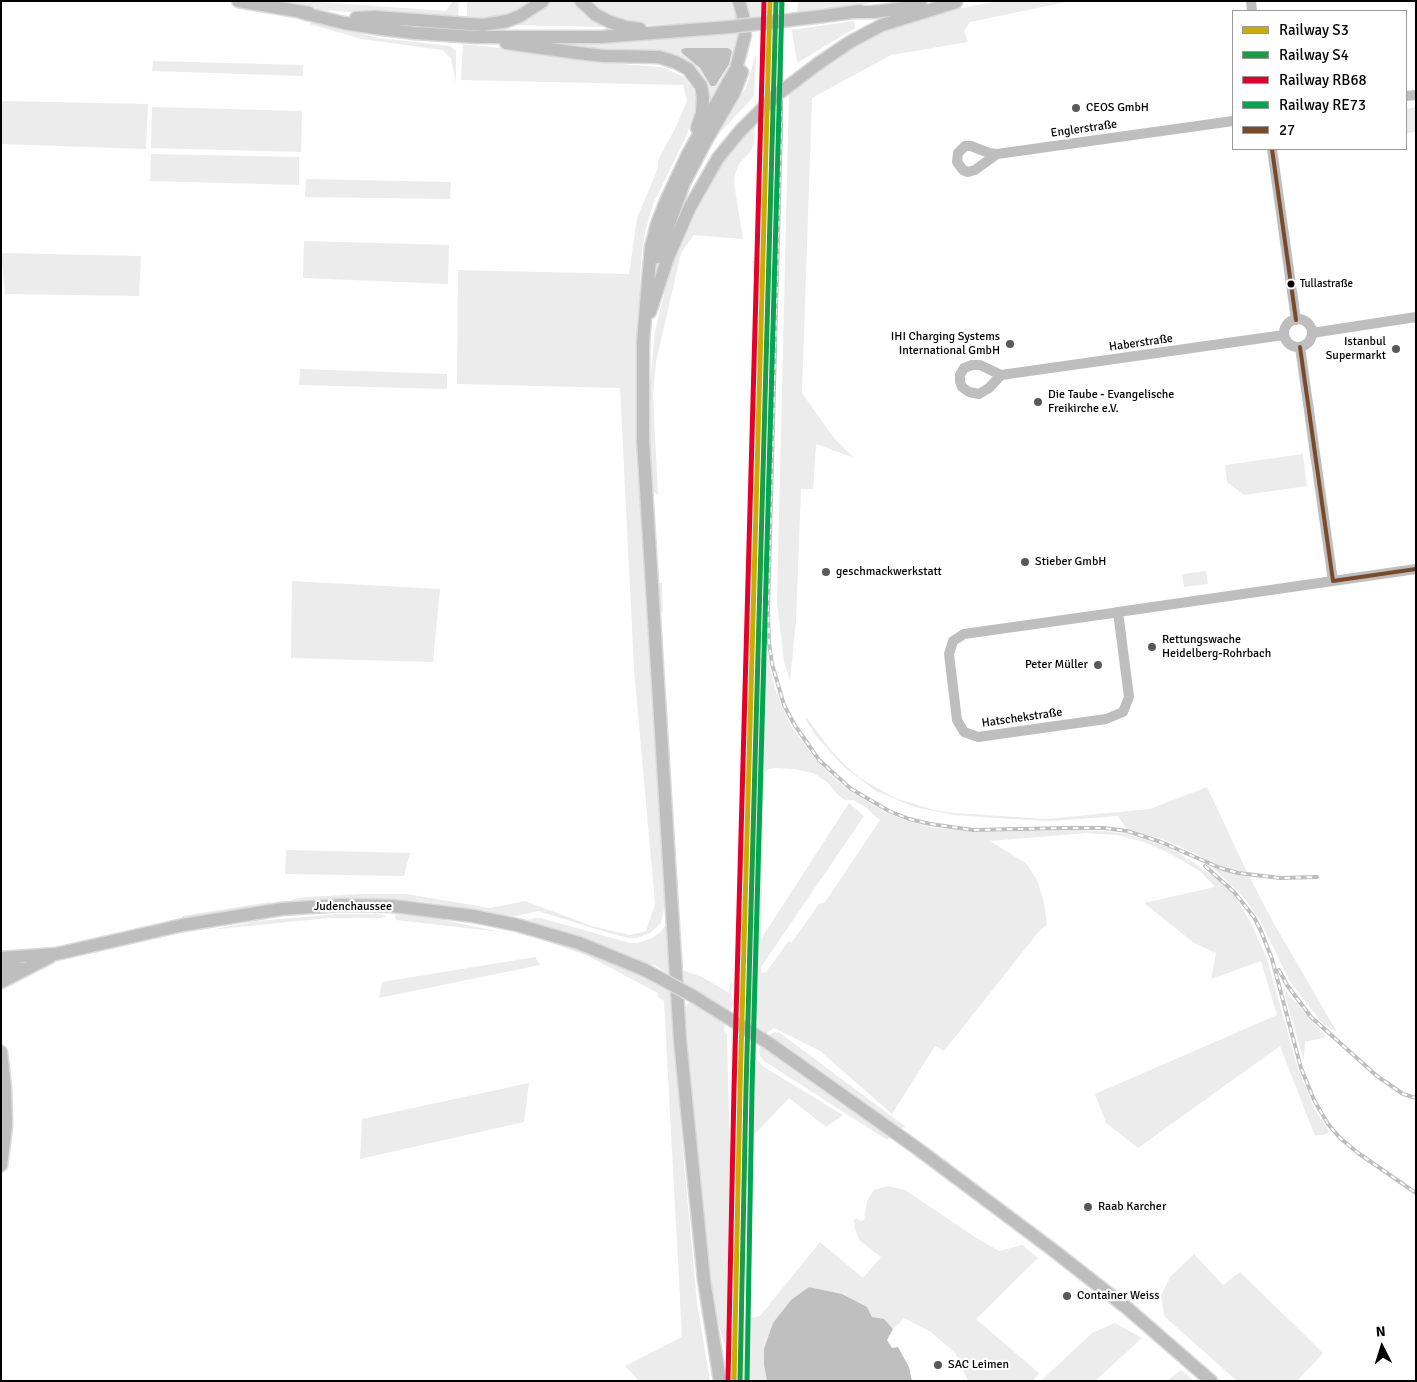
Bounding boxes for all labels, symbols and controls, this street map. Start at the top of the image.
legend [1232,10,1407,150]
text: Railway S3 [1279,21,1349,39]
text: Railway S4 [1279,46,1349,64]
text: Railway RB68 [1279,71,1367,89]
text: Railway RE73 [1279,96,1366,114]
place label: CEOS GmbH [1086,101,1149,115]
marker: CEOS GmbH [1070,102,1082,114]
street label: Englerstraße [1050,117,1118,141]
text: 27 [1279,121,1295,139]
place label: Tullastraße [1300,277,1353,291]
marker: Tullastraße [1286,279,1296,289]
place label: IHI Charging Systems International GmbH [891,330,1000,358]
street label: Haberstraße [1108,331,1174,355]
place label: Istanbul Supermarkt [1326,335,1386,363]
marker: IHI Charging Systems International GmbH [1004,338,1016,350]
marker: Istanbul Supermarkt [1390,343,1402,355]
place label: Die Taube - Evangelische Freikirche e.V. [1048,388,1174,416]
marker: Die Taube - Evangelische Freikirche e.V. [1032,396,1044,408]
place label: Stieber GmbH [1035,555,1106,569]
marker: Stieber GmbH [1019,556,1031,568]
place label: geschmackwerkstatt [836,565,942,579]
marker: geschmackwerkstatt [820,566,832,578]
place label: Rettungswache Heidelberg-Rohrbach [1162,633,1271,661]
marker: Rettungswache Heidelberg-Rohrbach [1146,641,1158,653]
place label: Peter Müller [1025,658,1088,672]
marker: Peter Müller [1092,659,1104,671]
street label: Hatschekstraße [981,705,1063,731]
street label: Judenchaussee [314,900,392,914]
place label: Raab Karcher [1098,1200,1166,1214]
marker: Raab Karcher [1082,1201,1094,1213]
place label: Container Weiss [1077,1289,1160,1303]
marker: Container Weiss [1061,1290,1073,1302]
north arrow [1357,1322,1407,1372]
text: N [1375,1323,1386,1340]
place label: SAC Leimen [948,1358,1009,1372]
marker: SAC Leimen [932,1359,944,1371]

